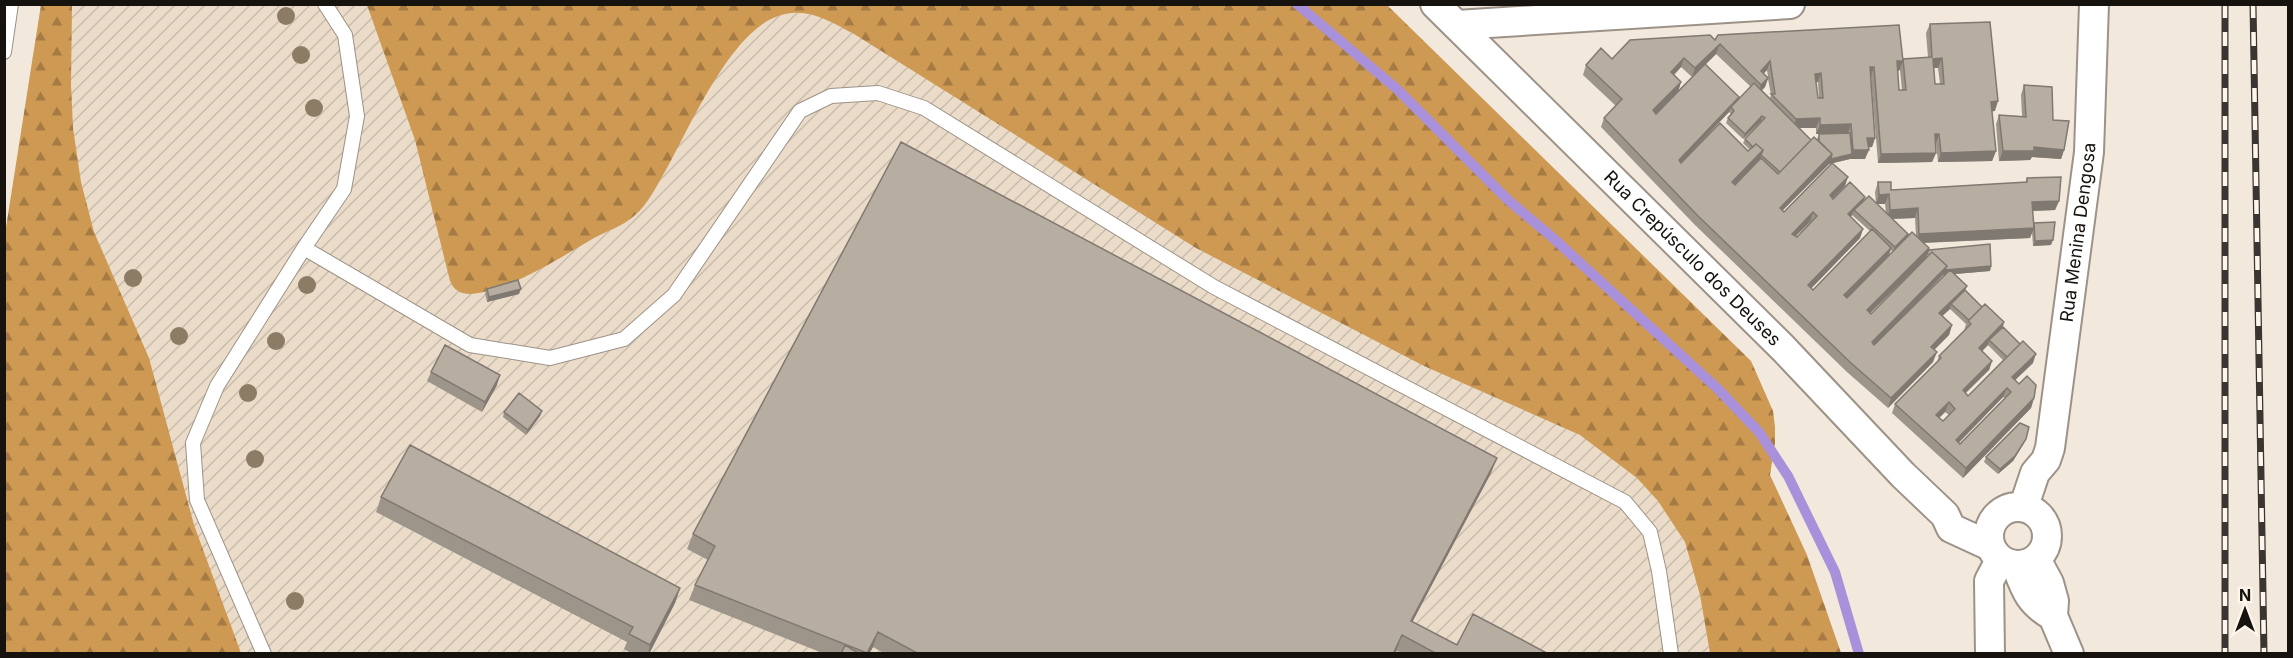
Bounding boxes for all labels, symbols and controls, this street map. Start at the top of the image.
street label: Rua Menina Dengosa [2056,142,2099,323]
street label: Rua Crepúsculo dos Deuses [1600,166,1786,350]
north arrow [2215,580,2275,640]
text: N [2239,585,2251,605]

